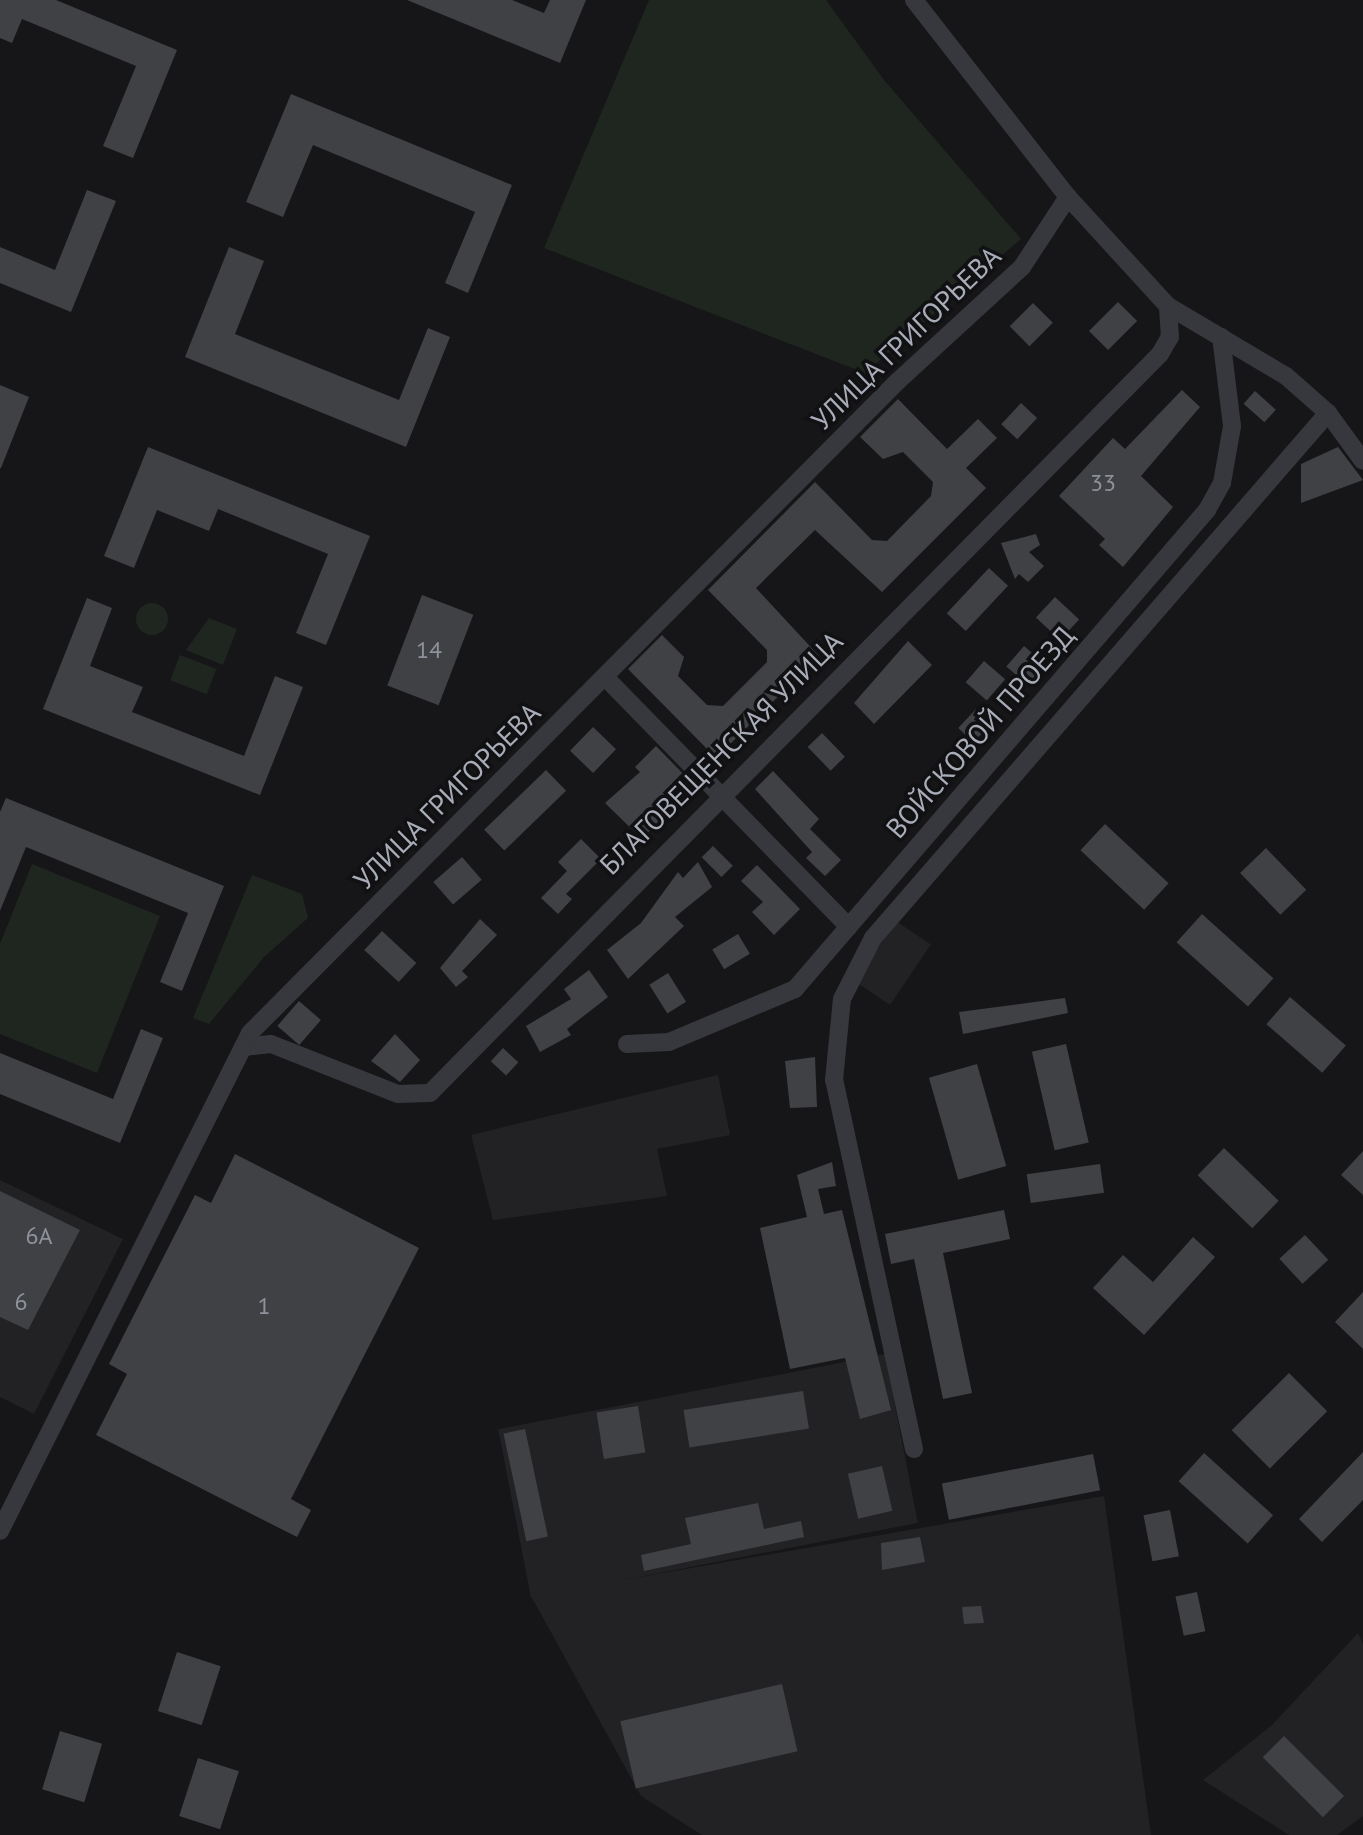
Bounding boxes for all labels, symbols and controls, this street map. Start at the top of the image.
street label: УЛИЦА ГРИГОРЬЕВА [804,239,1008,437]
house number: 33 [1090,469,1116,497]
street label: ВОЙСКОВОЙ ПРОЕЗД [879,619,1081,845]
street label: БЛАГОВЕЩЕНСКАЯ УЛИЦА [592,624,850,882]
house number: 14 [416,636,442,664]
street label: УЛИЦА ГРИГОРЬЕВА [346,695,548,897]
house number: 6А [25,1222,53,1250]
house number: 6 [14,1288,28,1316]
house number: 1 [257,1292,271,1320]

